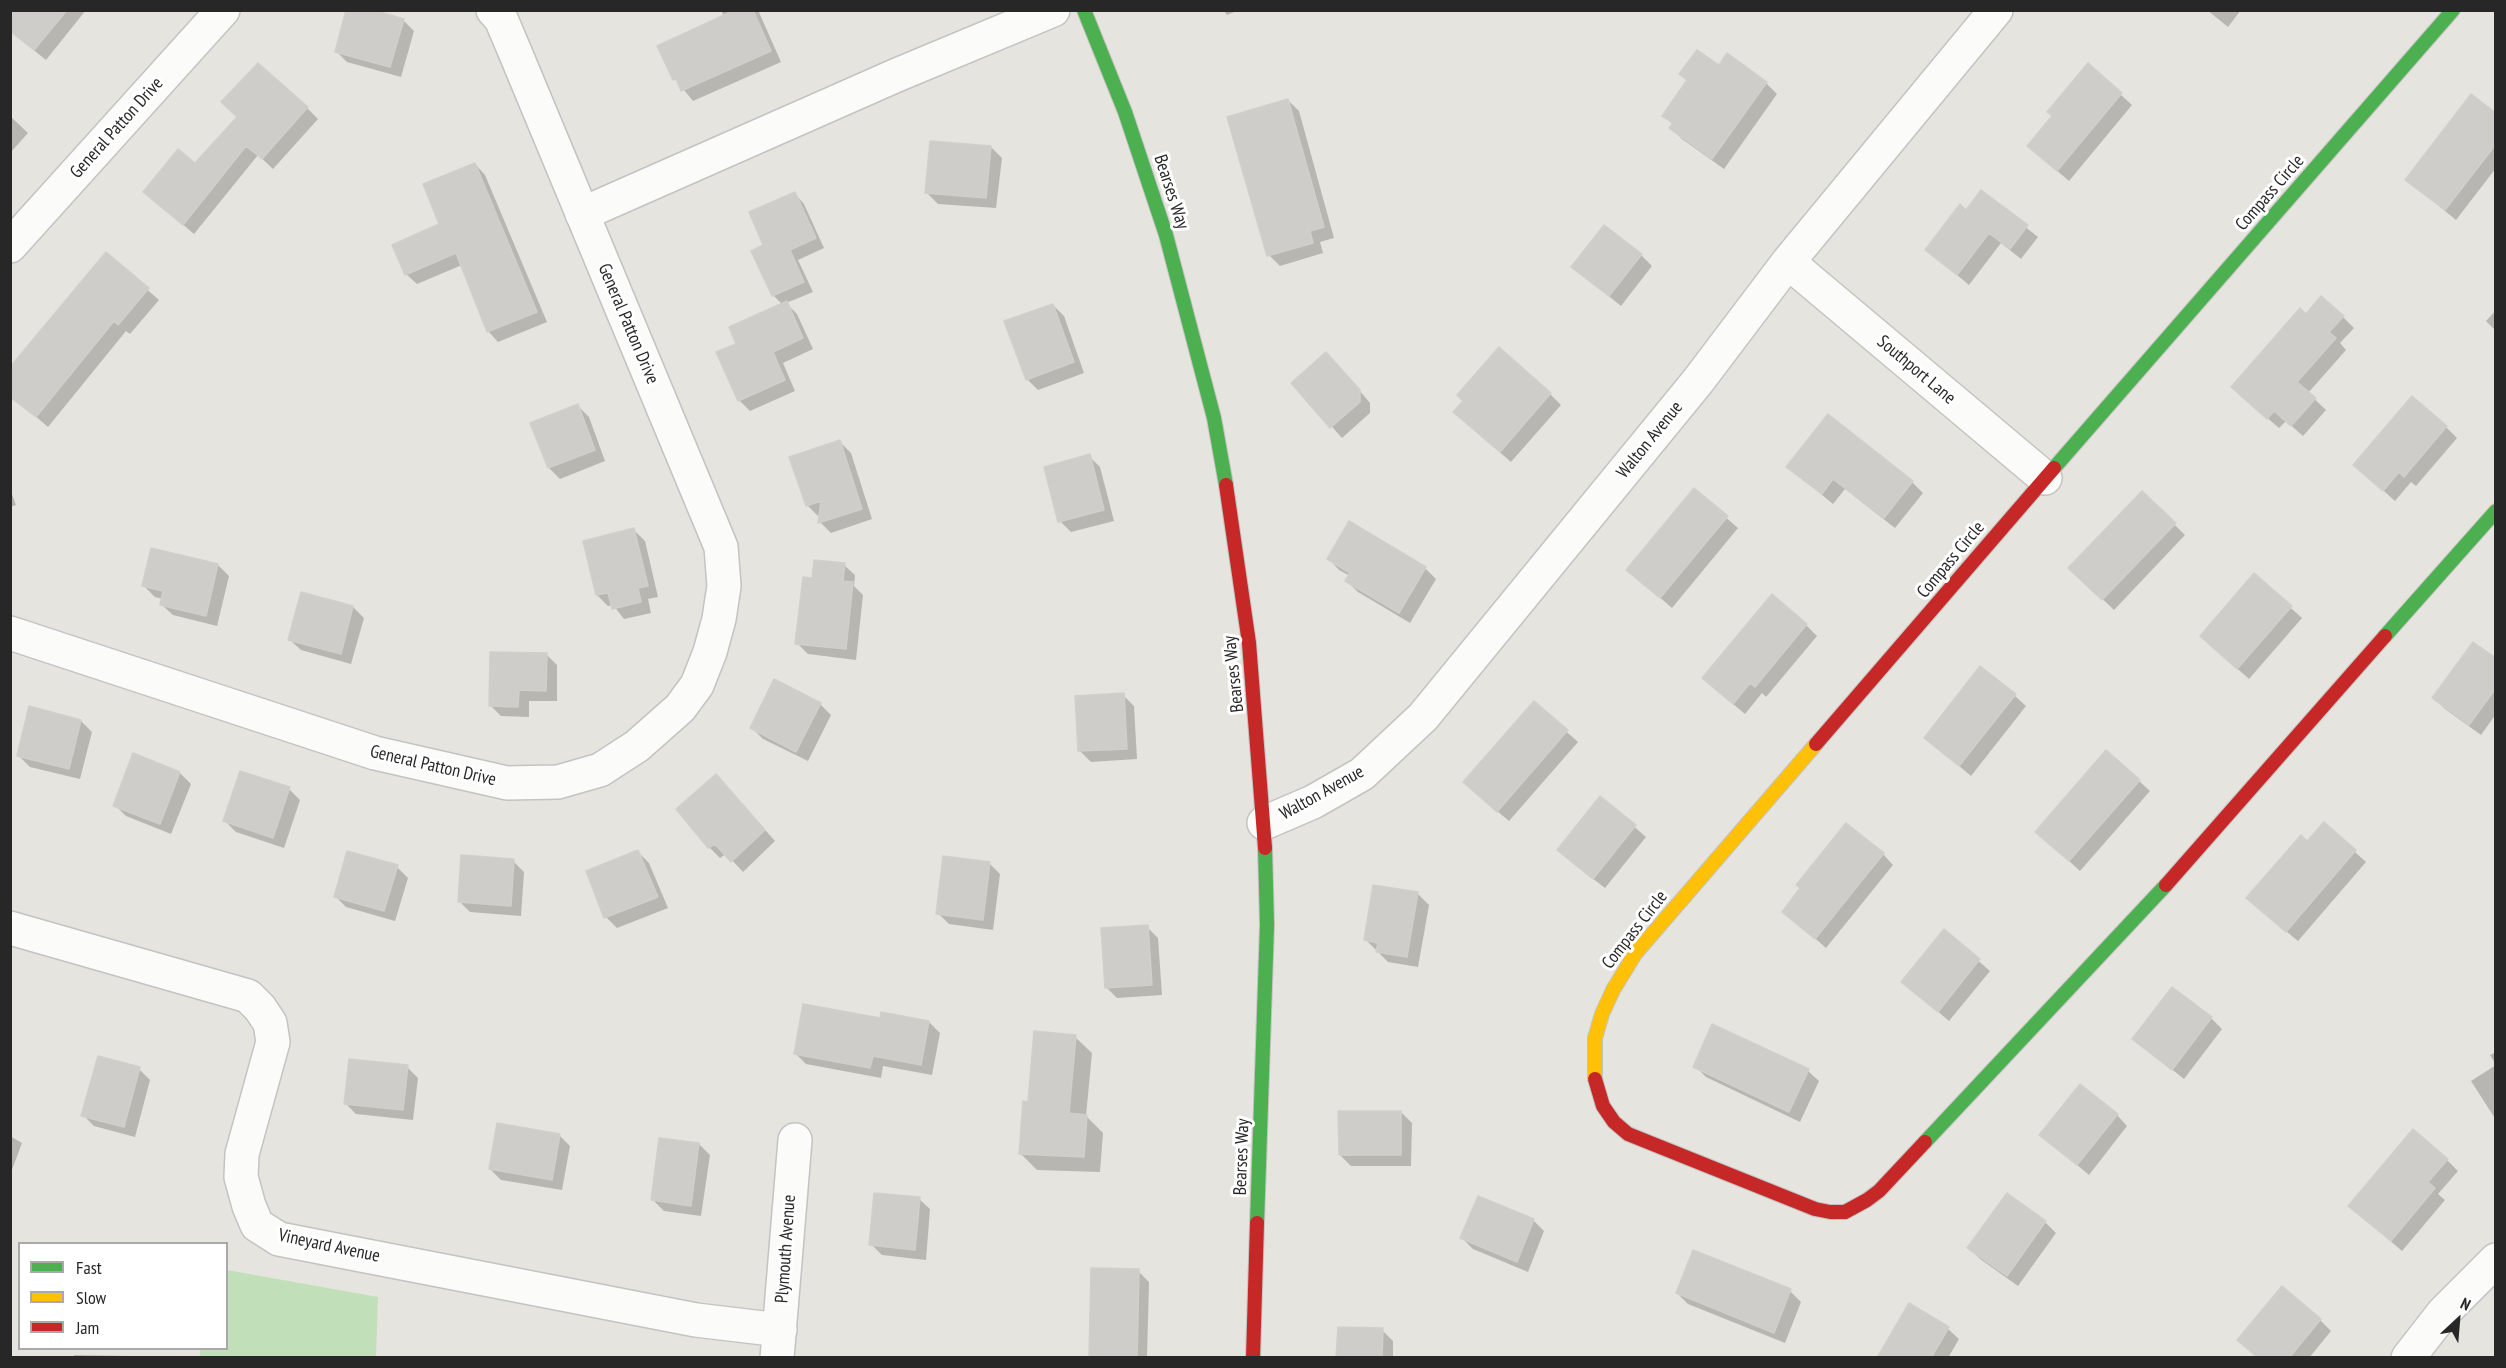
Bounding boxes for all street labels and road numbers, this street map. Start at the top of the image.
street label: General Patton Drive [66,73,168,183]
street label: Compass Circle [2231,151,2309,235]
street label: Bearses Way [1149,152,1193,232]
street label: General Patton Drive [593,261,663,387]
street label: Southport Lane [1872,331,1960,409]
street label: Walton Avenue [1612,397,1688,483]
street label: Compass Circle [1913,517,1989,603]
street label: Bearses Way [1219,635,1249,713]
street label: General Patton Drive [368,741,498,791]
street label: Walton Avenue [1276,761,1368,825]
street label: Compass Circle [1598,887,1672,973]
street label: Bearses Way [1230,1118,1254,1196]
street label: Plymouth Avenue [771,1194,801,1304]
street label: Vineyard Avenue [276,1225,382,1267]

